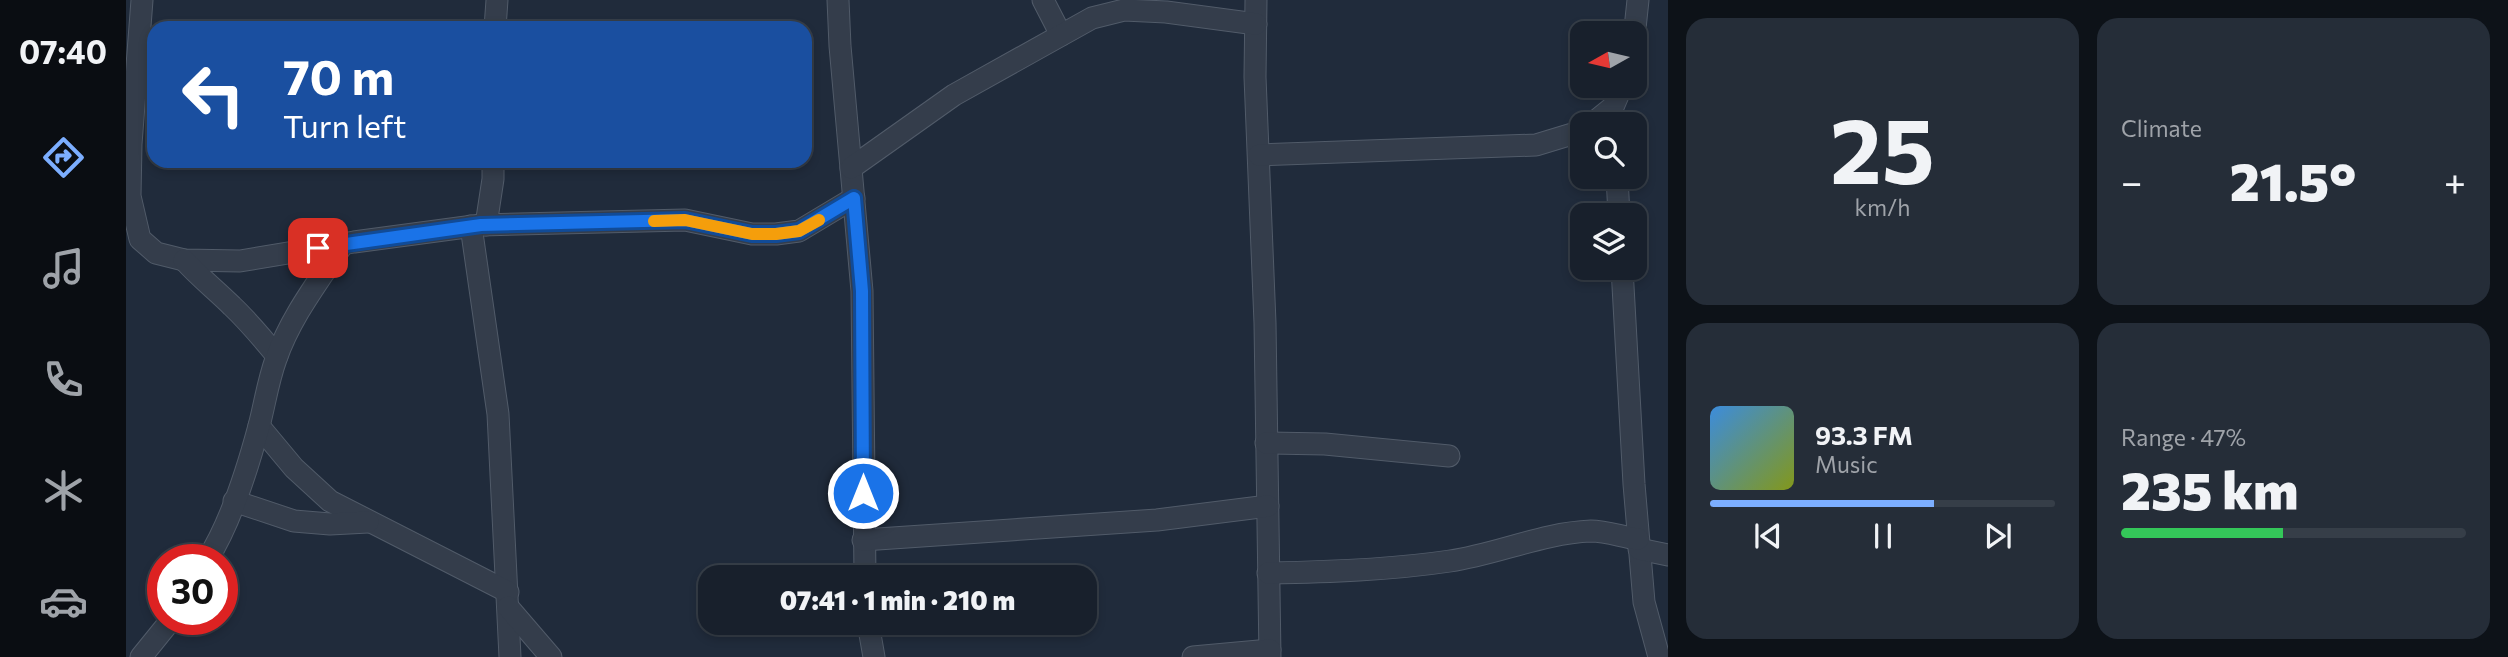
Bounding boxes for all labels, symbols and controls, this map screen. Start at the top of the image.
north arrow [1570,21,1647,98]
map controls [1570,21,1647,280]
text: 07:40 [19,31,107,71]
text: 70 m [283,45,394,105]
icon: left [168,49,259,140]
text: 25 [1830,91,1935,203]
text: Turn left [283,105,407,145]
button: search [1570,112,1647,189]
text: Climate [2121,114,2202,142]
icon: directions [39,133,88,182]
text: 21.5° [2230,148,2356,212]
text: − [2121,157,2143,204]
text: + [2444,157,2466,204]
text: km/h [1855,193,1910,221]
button: layers [1570,203,1647,280]
pin [288,218,348,278]
icon: arrive [299,229,337,267]
icon: music [39,244,88,293]
icon: phone [39,355,88,404]
text: 93.3 FM [1815,419,1913,450]
text: Range · 47% [2121,423,2246,451]
text: Music [1815,450,1878,478]
position arrow [826,456,900,530]
text: 235 km [2121,457,2298,521]
icon: climate [39,466,88,515]
icon: previous [1749,517,1787,555]
icon: pause [1864,517,1902,555]
icon: next [1979,517,2017,555]
speed limit sign: 30 [147,544,238,635]
icon: car [39,577,88,626]
text: 07:41 · 1 min · 210 m [780,584,1015,615]

